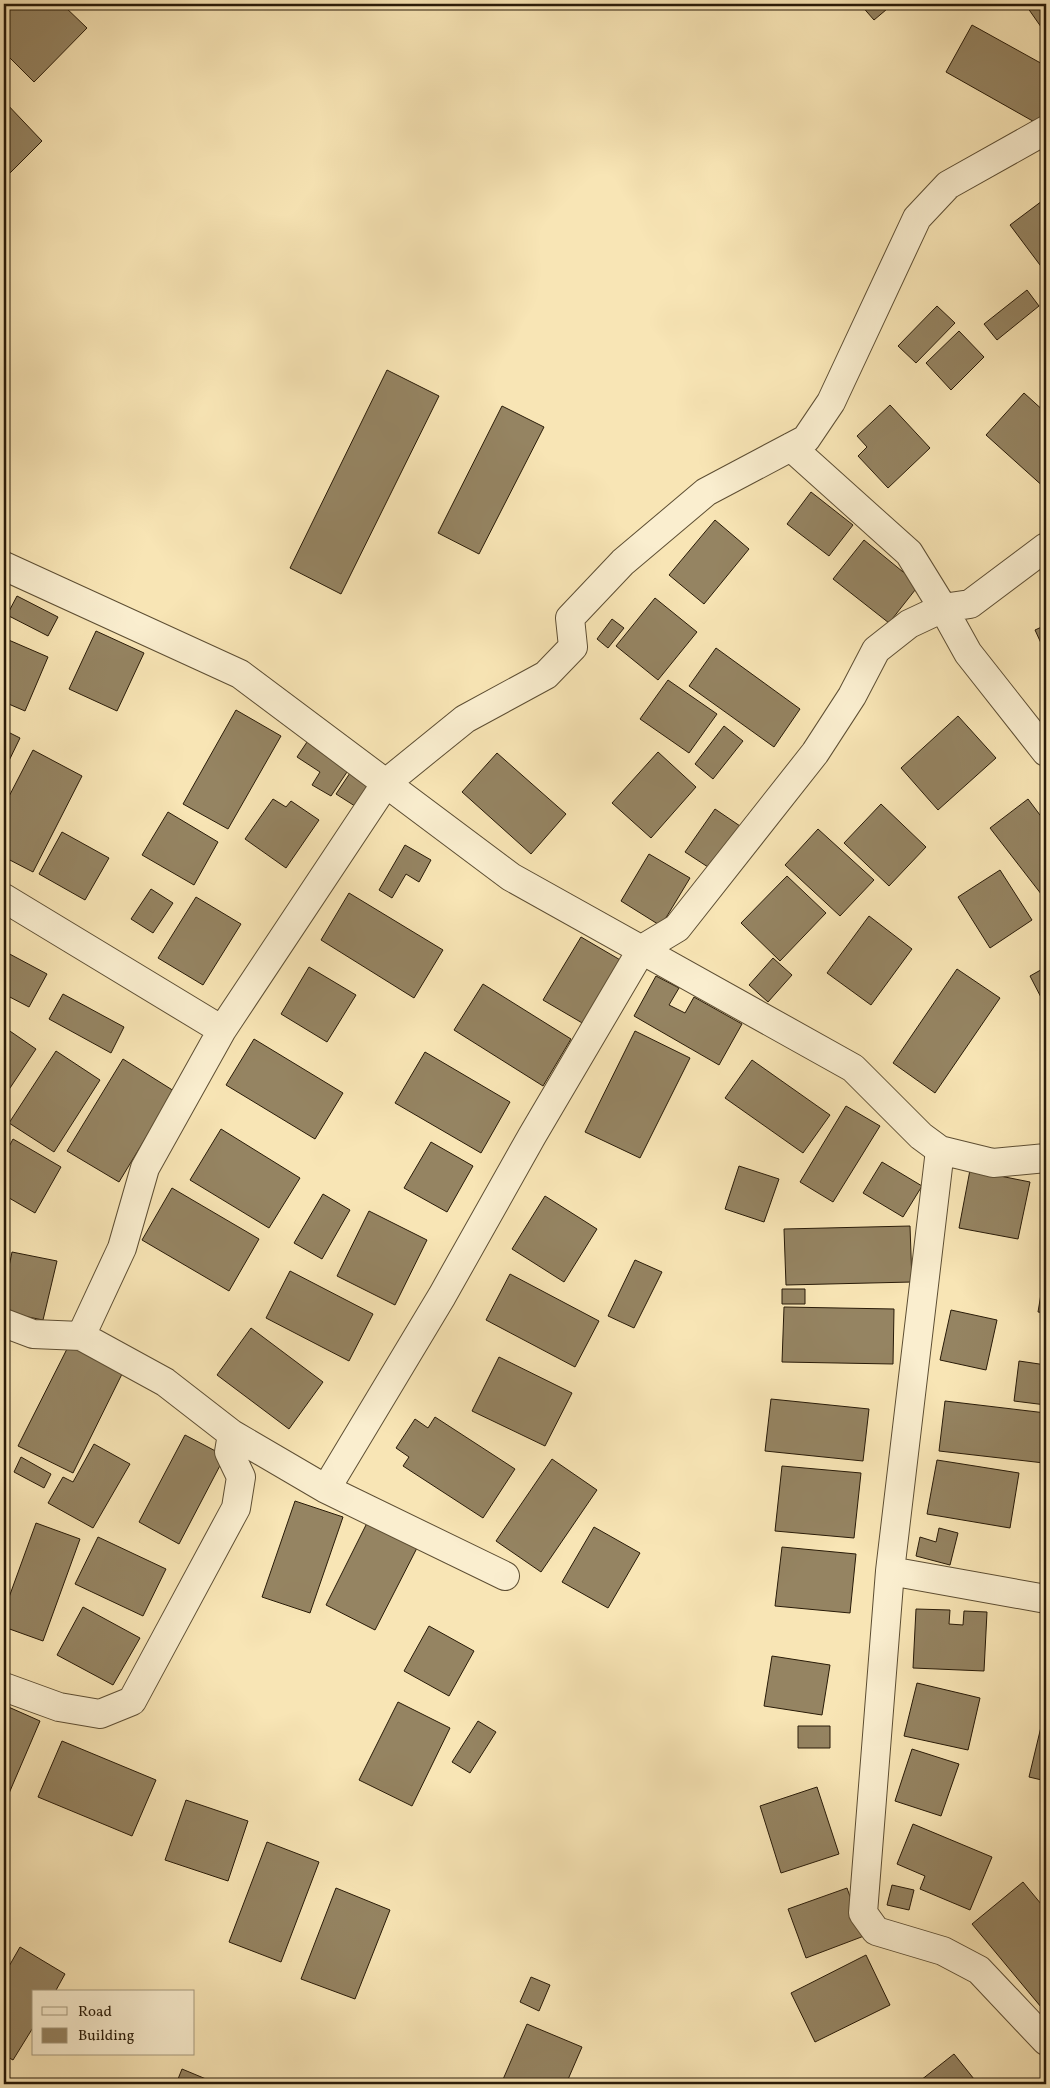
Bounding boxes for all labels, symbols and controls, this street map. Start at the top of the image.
legend [32,1990,195,2056]
text: Road [78,2002,112,2023]
text: Building [78,2026,135,2047]

